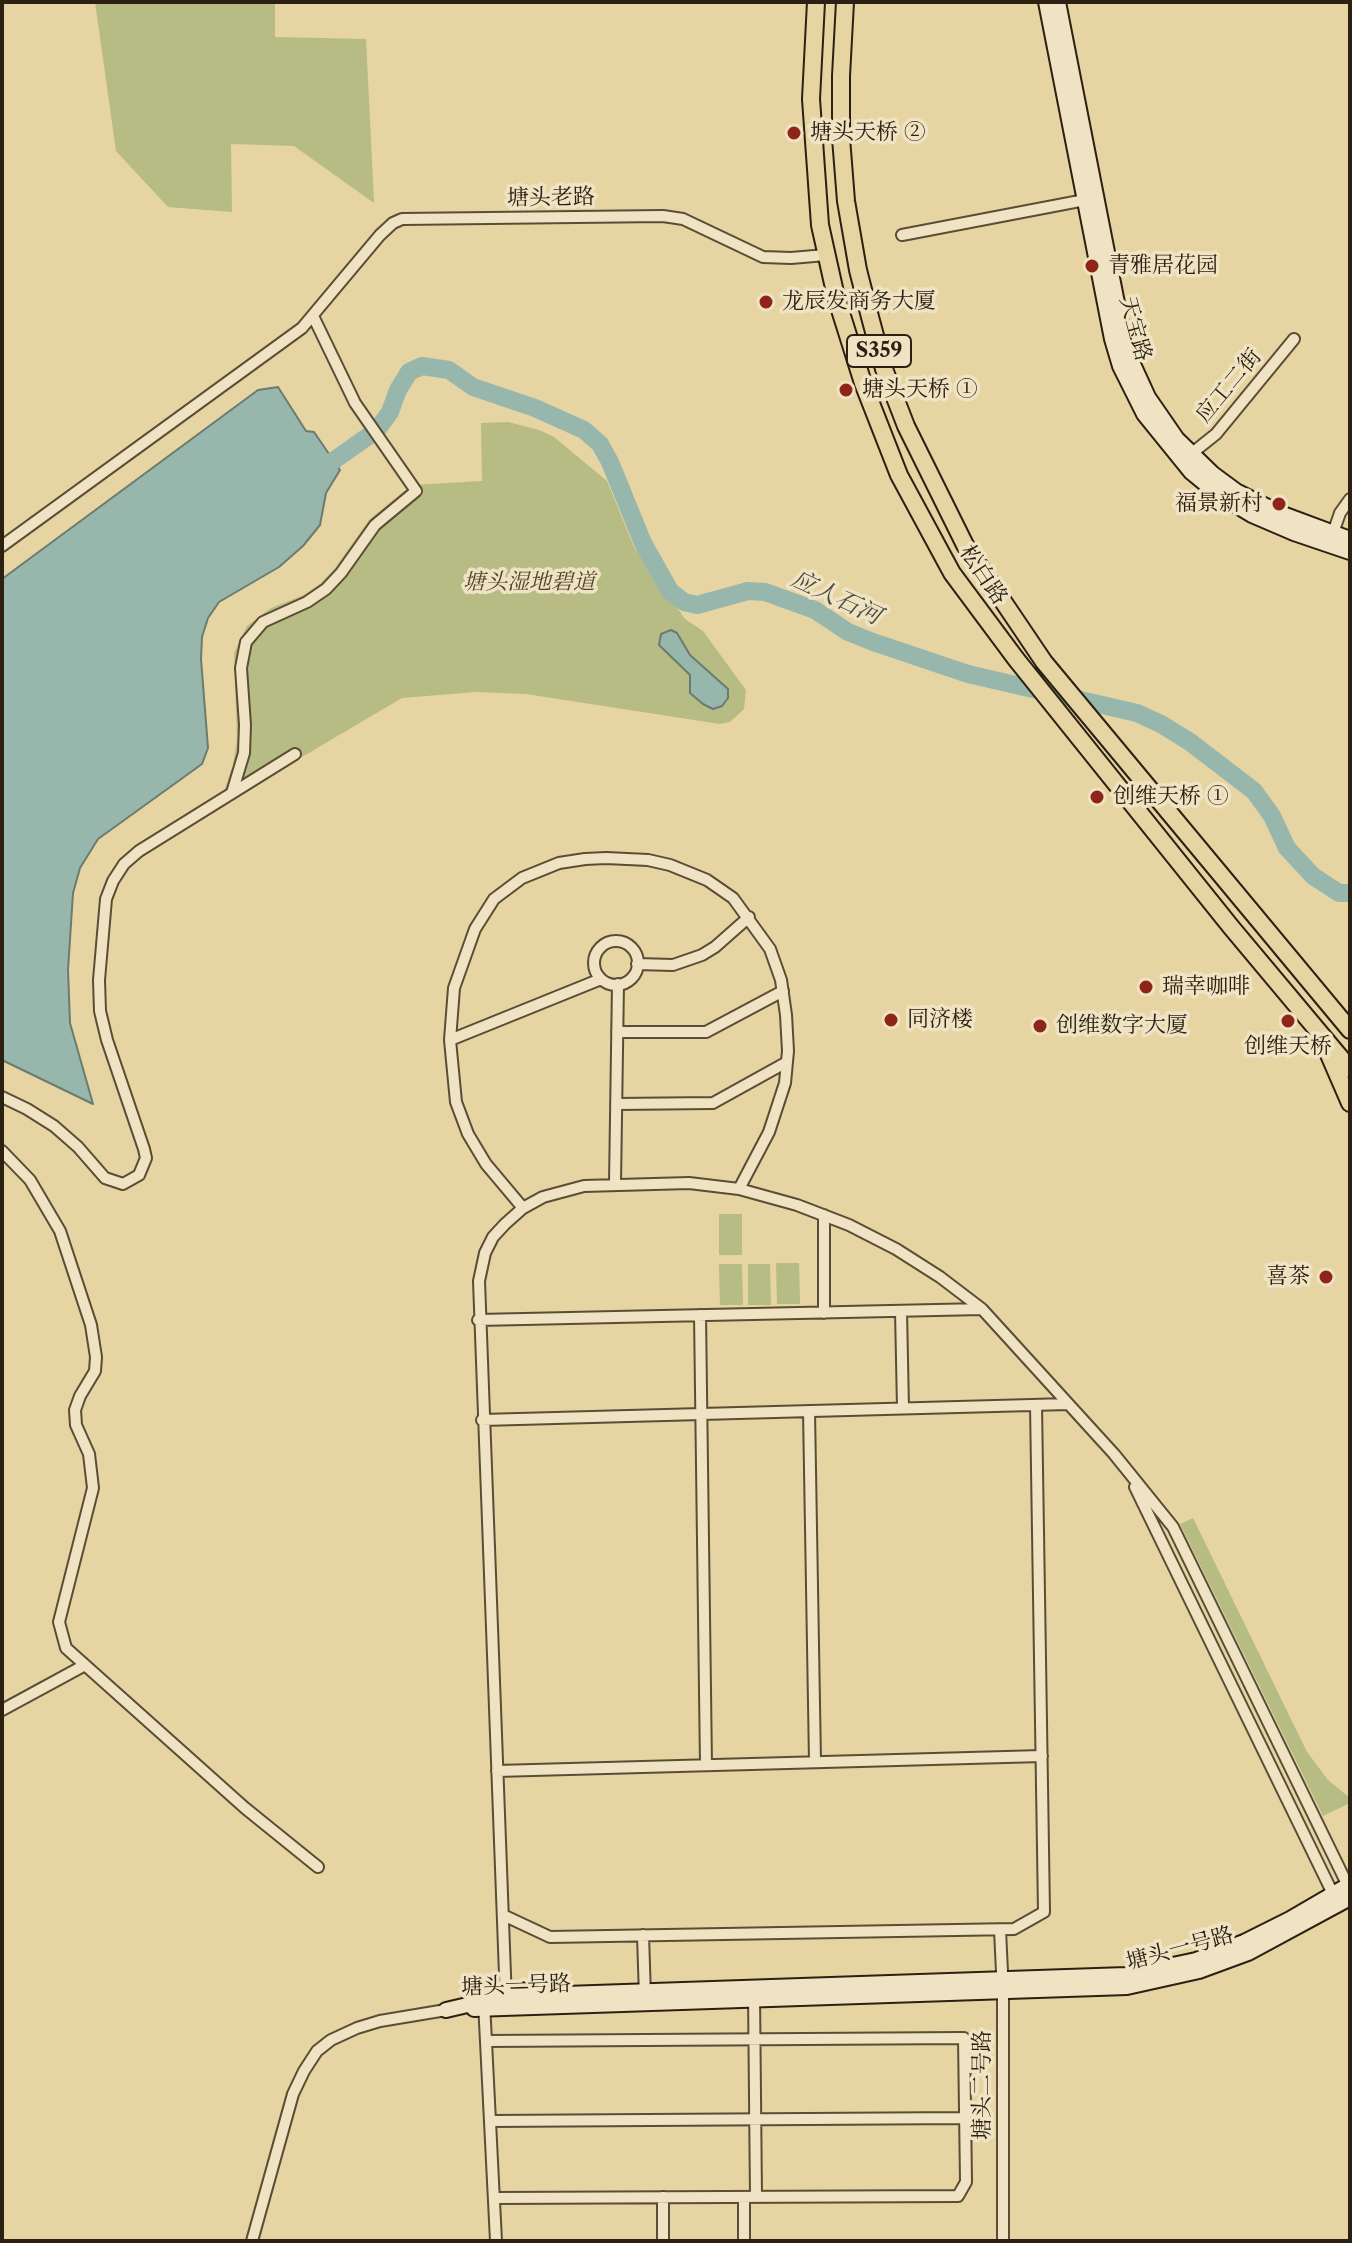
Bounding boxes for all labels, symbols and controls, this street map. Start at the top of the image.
place label: 塘头天桥 ② [810,120,926,146]
marker: 塘头天桥 ② [785,124,803,142]
street label: 塘头老路 [507,184,595,212]
place label: 青雅居花园 [1108,253,1218,279]
marker: 青雅居花园 [1083,257,1101,275]
place label: 龙辰发商务大厦 [782,289,936,315]
marker: 龙辰发商务大厦 [757,293,775,311]
street label: 天宝路 [1114,294,1156,364]
road number: S359 [847,335,911,367]
street label: 应工二街 [1191,344,1267,428]
place label: 塘头天桥 ① [862,377,978,403]
marker: 塘头天桥 ① [837,381,855,399]
place label: 福景新村 [1175,491,1263,517]
marker: 福景新村 [1270,495,1288,513]
street label: 松白路 [954,540,1012,610]
water label: 应人石河 [786,565,886,631]
park label: 塘头湿地碧道 [463,570,595,596]
place label: 创维天桥 ① [1113,784,1229,810]
marker: 创维天桥 ① [1088,788,1106,806]
place label: 瑞幸咖啡 [1162,974,1250,1000]
marker: 瑞幸咖啡 [1137,978,1155,996]
place label: 同济楼 [907,1007,973,1033]
marker: 同济楼 [882,1011,900,1029]
marker: 创维天桥 [1279,1012,1297,1030]
place label: 创维数字大厦 [1056,1013,1188,1039]
marker: 创维数字大厦 [1031,1017,1049,1035]
place label: 创维天桥 [1244,1034,1332,1060]
place label: 喜茶 [1266,1264,1310,1290]
marker: 喜茶 [1317,1268,1335,1286]
street label: 塘头一号路 [1123,1922,1237,1976]
street label: 塘头一号路 [461,1971,571,2001]
street label: 塘头二号路 [970,2030,996,2140]

